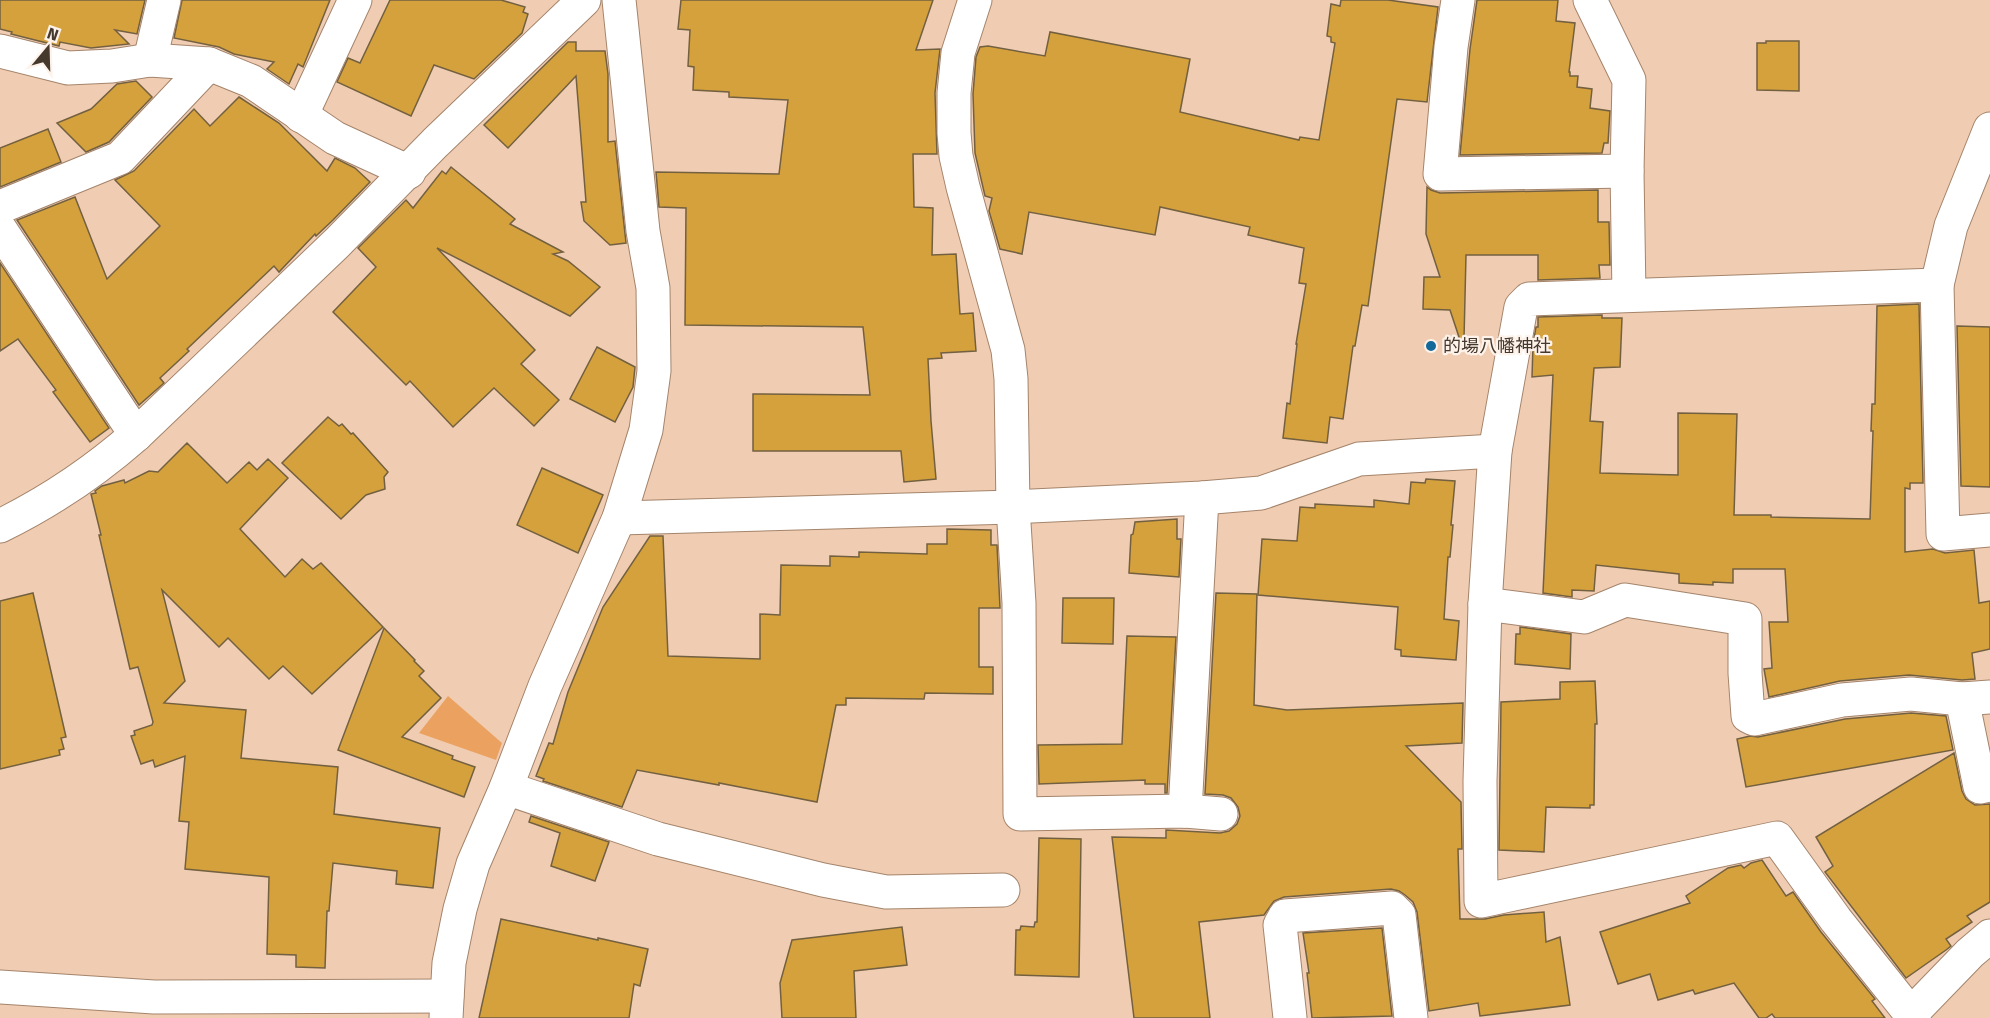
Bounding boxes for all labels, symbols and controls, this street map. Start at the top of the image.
north arrow [18,18,78,78]
text: N [45,24,61,45]
place label: 的場八幡神社 [1443,335,1551,357]
marker: 的場八幡神社 [1424,339,1438,353]

